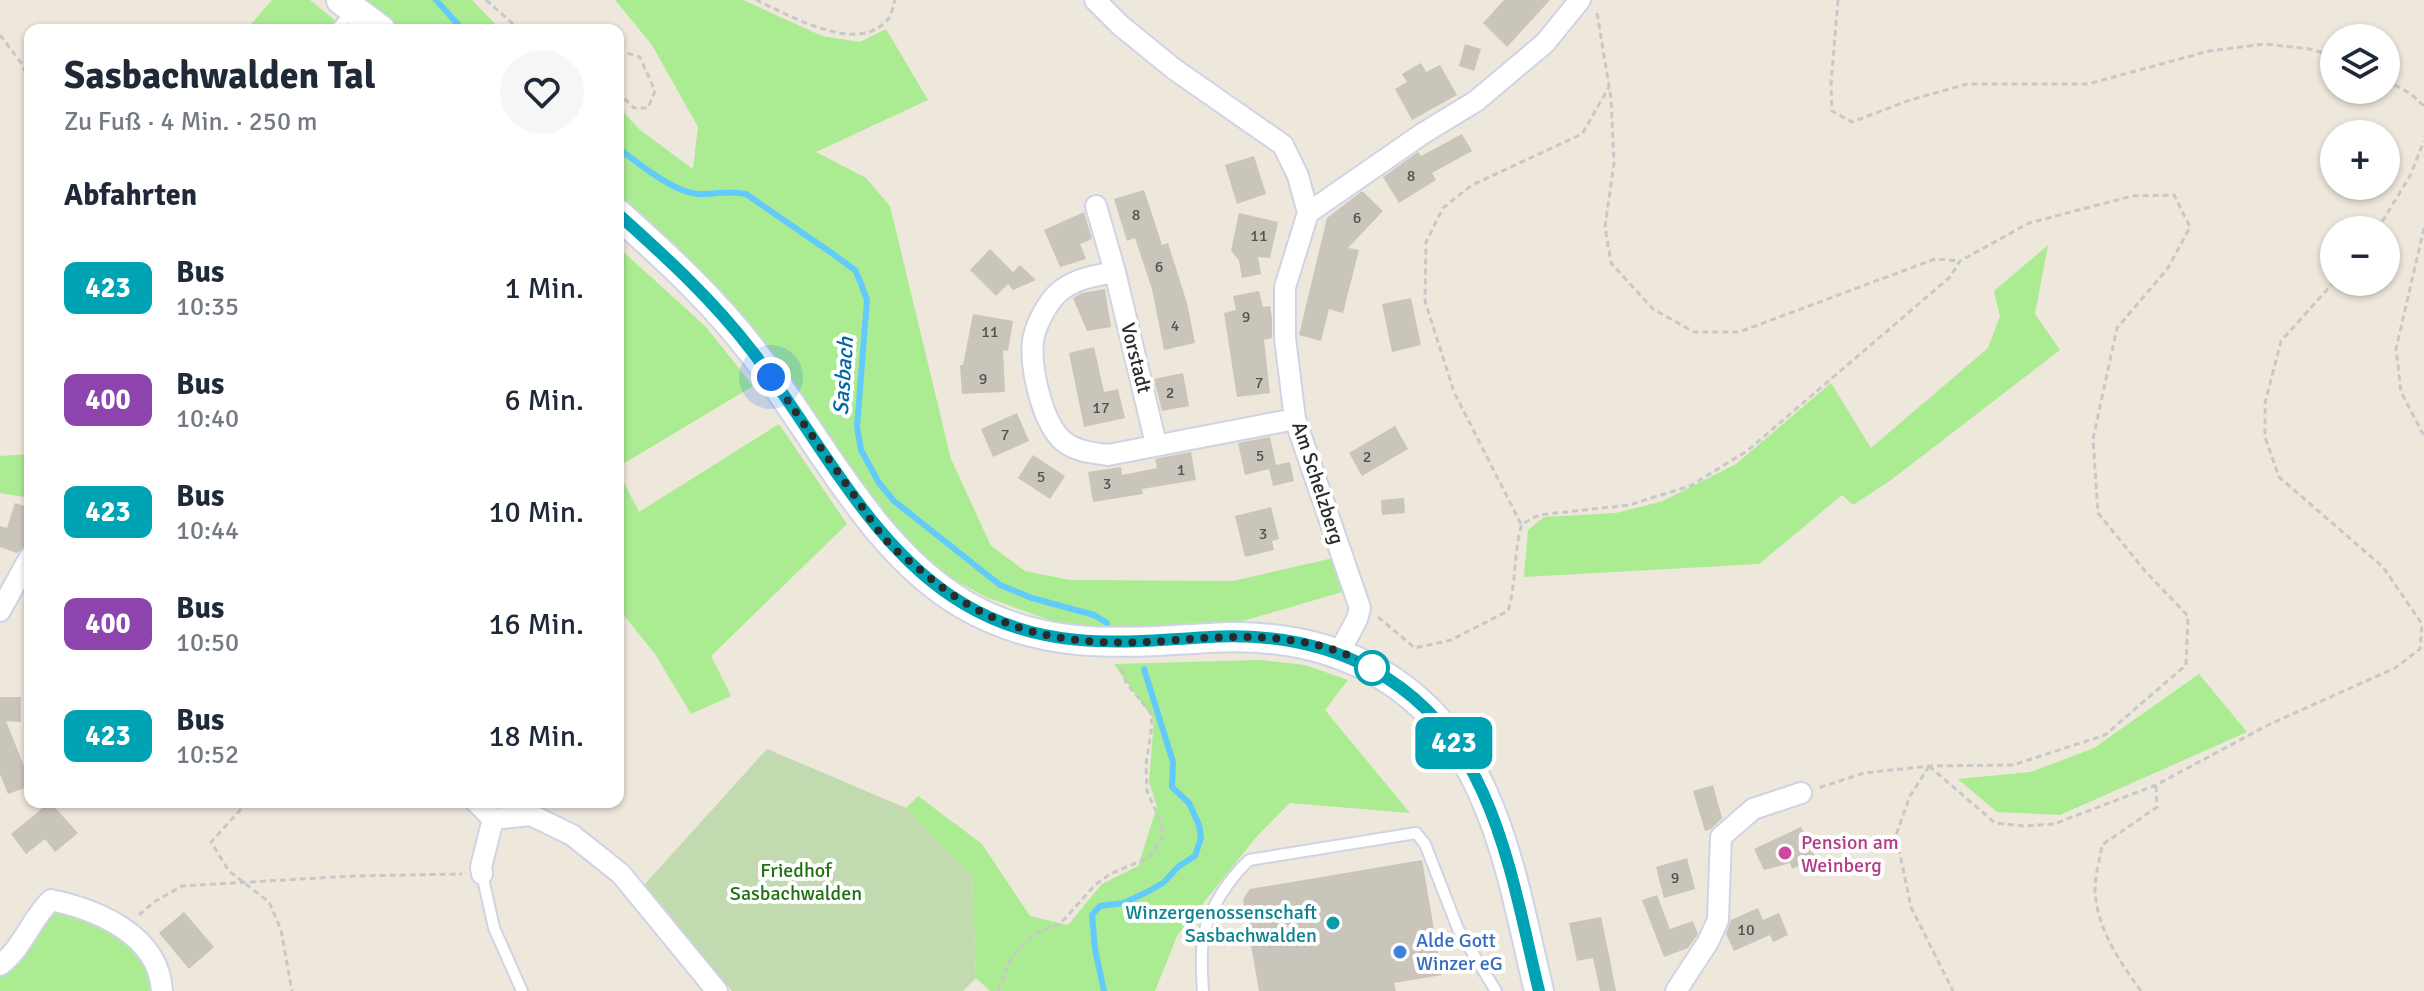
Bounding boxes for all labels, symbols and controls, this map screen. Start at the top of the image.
map controls [2320,24,2400,296]
button: layers [2320,24,2400,104]
button: heart [500,50,584,134]
text: Sasbachwalden Tal [64,52,376,99]
text: Zu Fuß · 4 Min. · 250 m [64,106,317,138]
button: + [2320,120,2400,200]
house number: 8 [1407,166,1415,186]
text: Abfahrten [64,177,197,214]
house number: 8 [1132,205,1140,225]
house number: 6 [1353,208,1361,228]
button: − [2320,216,2400,296]
house number: 11 [1250,226,1268,246]
text: Bus [176,254,224,291]
house number: 6 [1155,257,1163,277]
text: 1 Min. [505,270,584,307]
text: 423 [85,271,131,305]
text: 10:35 [176,291,239,323]
house number: 9 [1242,307,1250,327]
house number: 4 [1171,316,1180,336]
street label: Vorstadt [1115,320,1157,396]
house number: 11 [981,322,999,342]
water label: Sasbach [827,335,859,416]
your location [751,357,791,397]
text: Bus [176,366,224,403]
house number: 9 [979,369,987,389]
house number: 7 [1255,373,1263,393]
text: 6 Min. [505,382,584,419]
text: 400 [85,383,131,417]
house number: 2 [1166,383,1174,403]
house number: 17 [1092,398,1110,418]
text: 10:40 [176,403,239,435]
street label: Am Schelzberg [1286,419,1350,547]
house number: 7 [1001,425,1009,445]
house number: 5 [1256,446,1264,466]
house number: 2 [1363,447,1371,467]
house number: 1 [1177,460,1185,480]
house number: 5 [1037,467,1045,487]
house number: 3 [1103,474,1111,494]
text: Bus [176,478,224,515]
text: 10 Min. [488,494,584,531]
text: 423 [85,495,131,529]
text: 10:44 [176,515,239,547]
house number: 3 [1259,524,1267,544]
text: Bus [176,590,224,627]
text: 16 Min. [488,606,584,643]
text: 400 [85,607,131,641]
text: 10:50 [176,627,239,659]
unlabelled marker [1355,651,1389,685]
text: Bus [176,702,224,739]
line badge: 423 [1408,717,1500,769]
text: 18 Min. [488,718,584,755]
text: 423 [85,719,131,753]
text: 423 [1431,726,1477,760]
text: 10:52 [176,739,239,771]
place label: Pension am Weinberg [1801,830,1899,878]
marker: Pension am Weinberg [1776,844,1794,862]
park label: Friedhof Sasbachwalden [730,858,862,906]
house number: 9 [1671,868,1679,888]
place label: Winzergenossenschaft Sasbachwalden [1125,900,1317,948]
marker: Winzergenossenschaft Sasbachwalden [1324,914,1342,932]
house number: 10 [1737,920,1755,940]
place label: Alde Gott Winzer eG [1416,928,1503,976]
marker: Alde Gott Winzer eG [1391,943,1409,961]

